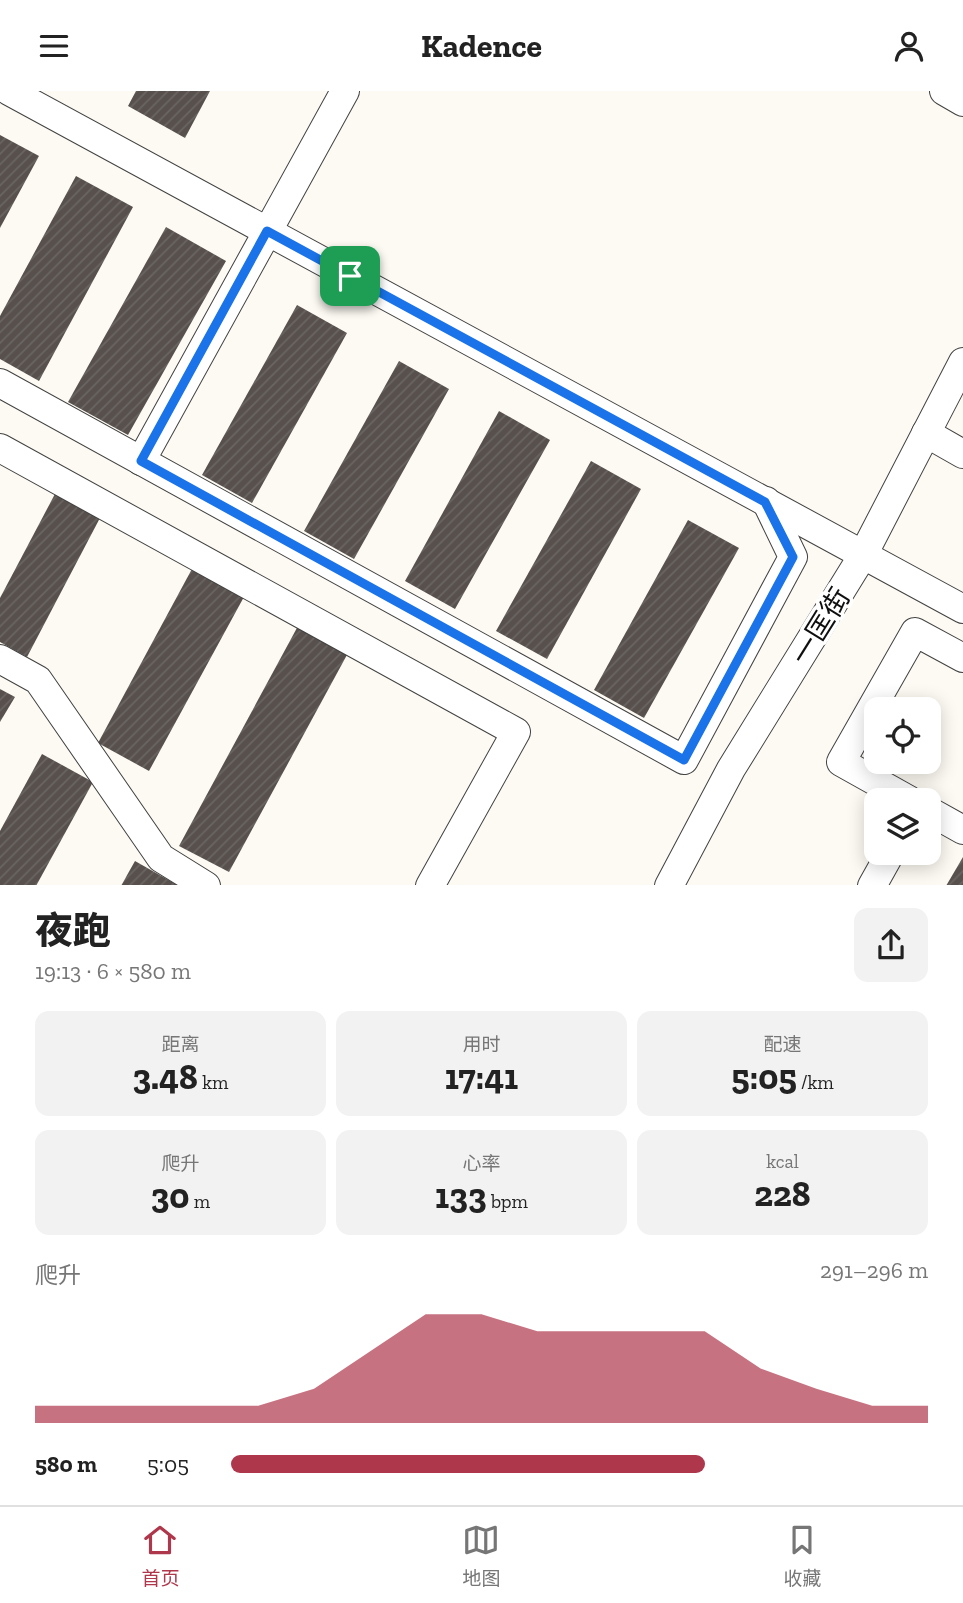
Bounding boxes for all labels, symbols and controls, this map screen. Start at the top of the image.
icon: menu [35,27,73,65]
text: Kadence [421,27,542,65]
icon: person [890,27,928,65]
pin [320,246,380,306]
icon: arrive [331,257,369,295]
street label: 一匡街 [784,582,857,671]
map controls [864,697,941,865]
button: locate [864,697,941,774]
button: layers [864,788,941,865]
text: 夜跑 [35,908,111,954]
button: share [854,908,928,982]
text: 19:13 · 6 × 580 m [35,957,191,985]
text: 距离 [161,1033,200,1056]
text: 用时 [462,1033,501,1056]
text: 配速 [763,1033,802,1056]
text: 3.48 [132,1056,198,1098]
text: 17:41 [445,1056,518,1098]
text: 5:05 [731,1056,797,1098]
text: km [198,1071,229,1094]
text: /km [797,1071,834,1094]
text: kcal [766,1150,799,1173]
text: 爬升 [161,1152,200,1175]
text: 心率 [462,1152,501,1175]
text: 228 [754,1173,811,1215]
text: 30 [151,1175,190,1217]
text: 133 [435,1175,487,1217]
text: m [190,1190,210,1213]
text: bpm [487,1190,528,1213]
text: 291–296 m [820,1256,928,1284]
text: 爬升 [35,1261,81,1289]
text: 580 m [35,1450,97,1478]
text: 5:05 [147,1450,189,1478]
tab: 首页 [141,1521,180,1590]
tab: 地图 [462,1521,501,1590]
tab: 收藏 [783,1521,822,1590]

